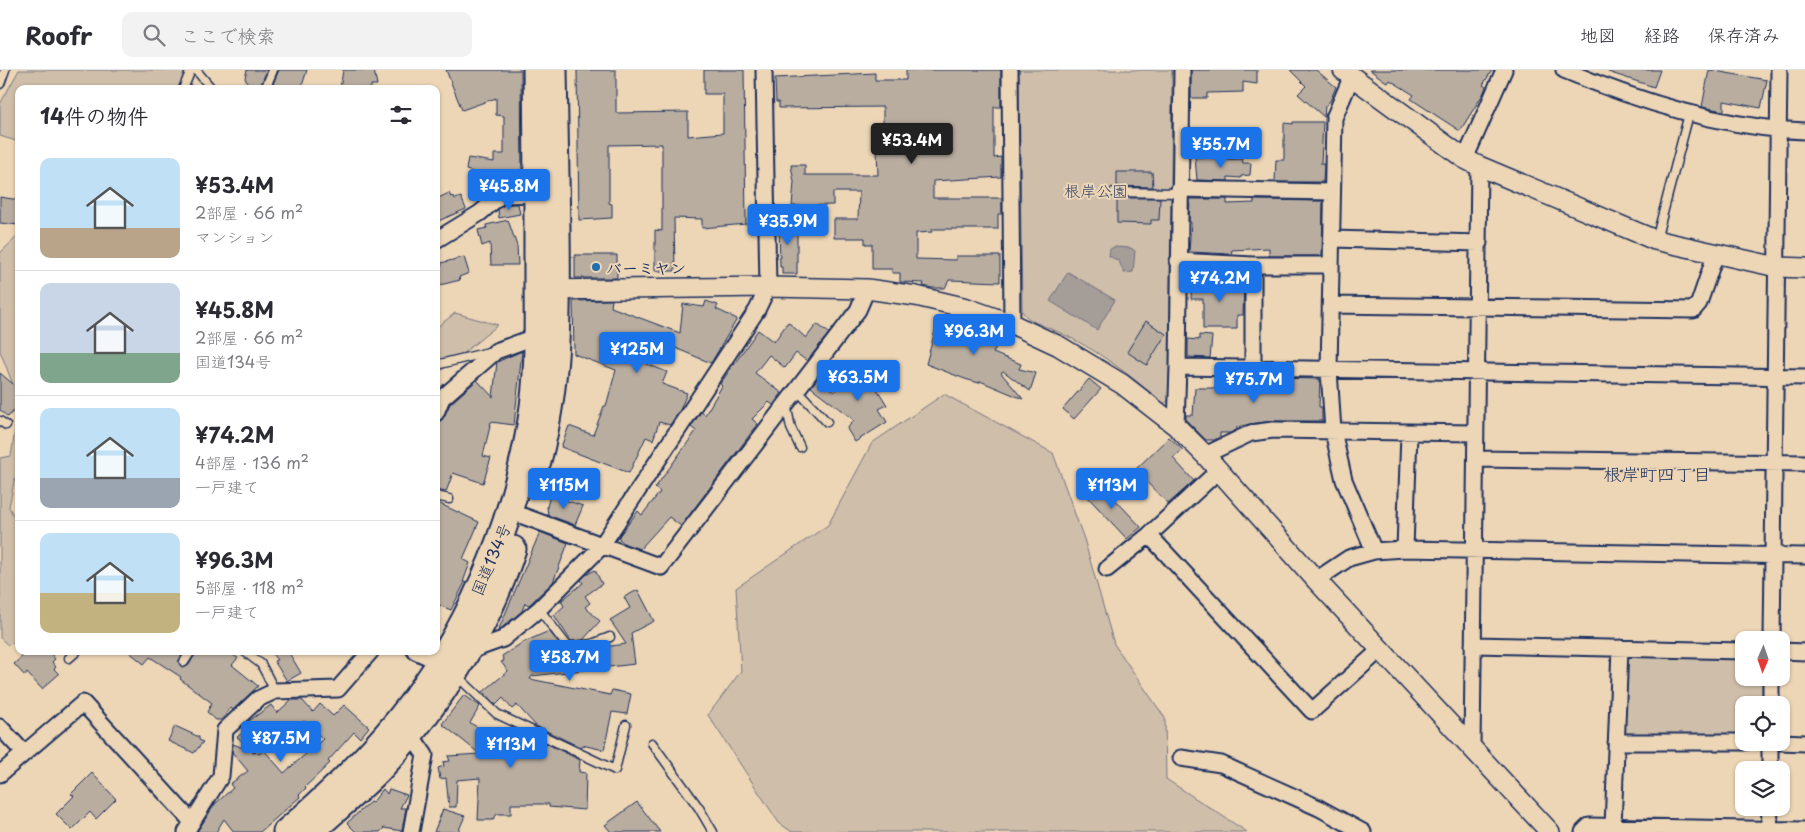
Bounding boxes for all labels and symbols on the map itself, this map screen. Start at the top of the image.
pin: ¥53.4M [871,122,953,165]
pin: ¥55.7M [1180,126,1262,169]
pin: ¥45.8M [468,168,550,211]
park label: 根岸公園 [1064,178,1128,202]
pin: ¥35.9M [747,204,829,246]
place label: バーミヤン [606,255,686,279]
pin: ¥74.2M [1179,260,1261,303]
marker: バーミヤン [590,261,602,273]
pin: ¥96.3M [933,314,1015,356]
pin: ¥125M [602,332,672,374]
pin: ¥63.5M [817,360,899,402]
pin: ¥75.7M [1213,362,1295,404]
district label: 根岸町四丁目 [1603,460,1711,487]
pin: ¥115M [529,468,599,510]
pin: ¥113M [1077,468,1147,510]
street label: 国道134号 [464,519,516,599]
north arrow [1735,631,1790,686]
pin: ¥58.7M [529,640,611,682]
pin: ¥87.5M [240,720,322,763]
pin: ¥113M [476,726,546,769]

